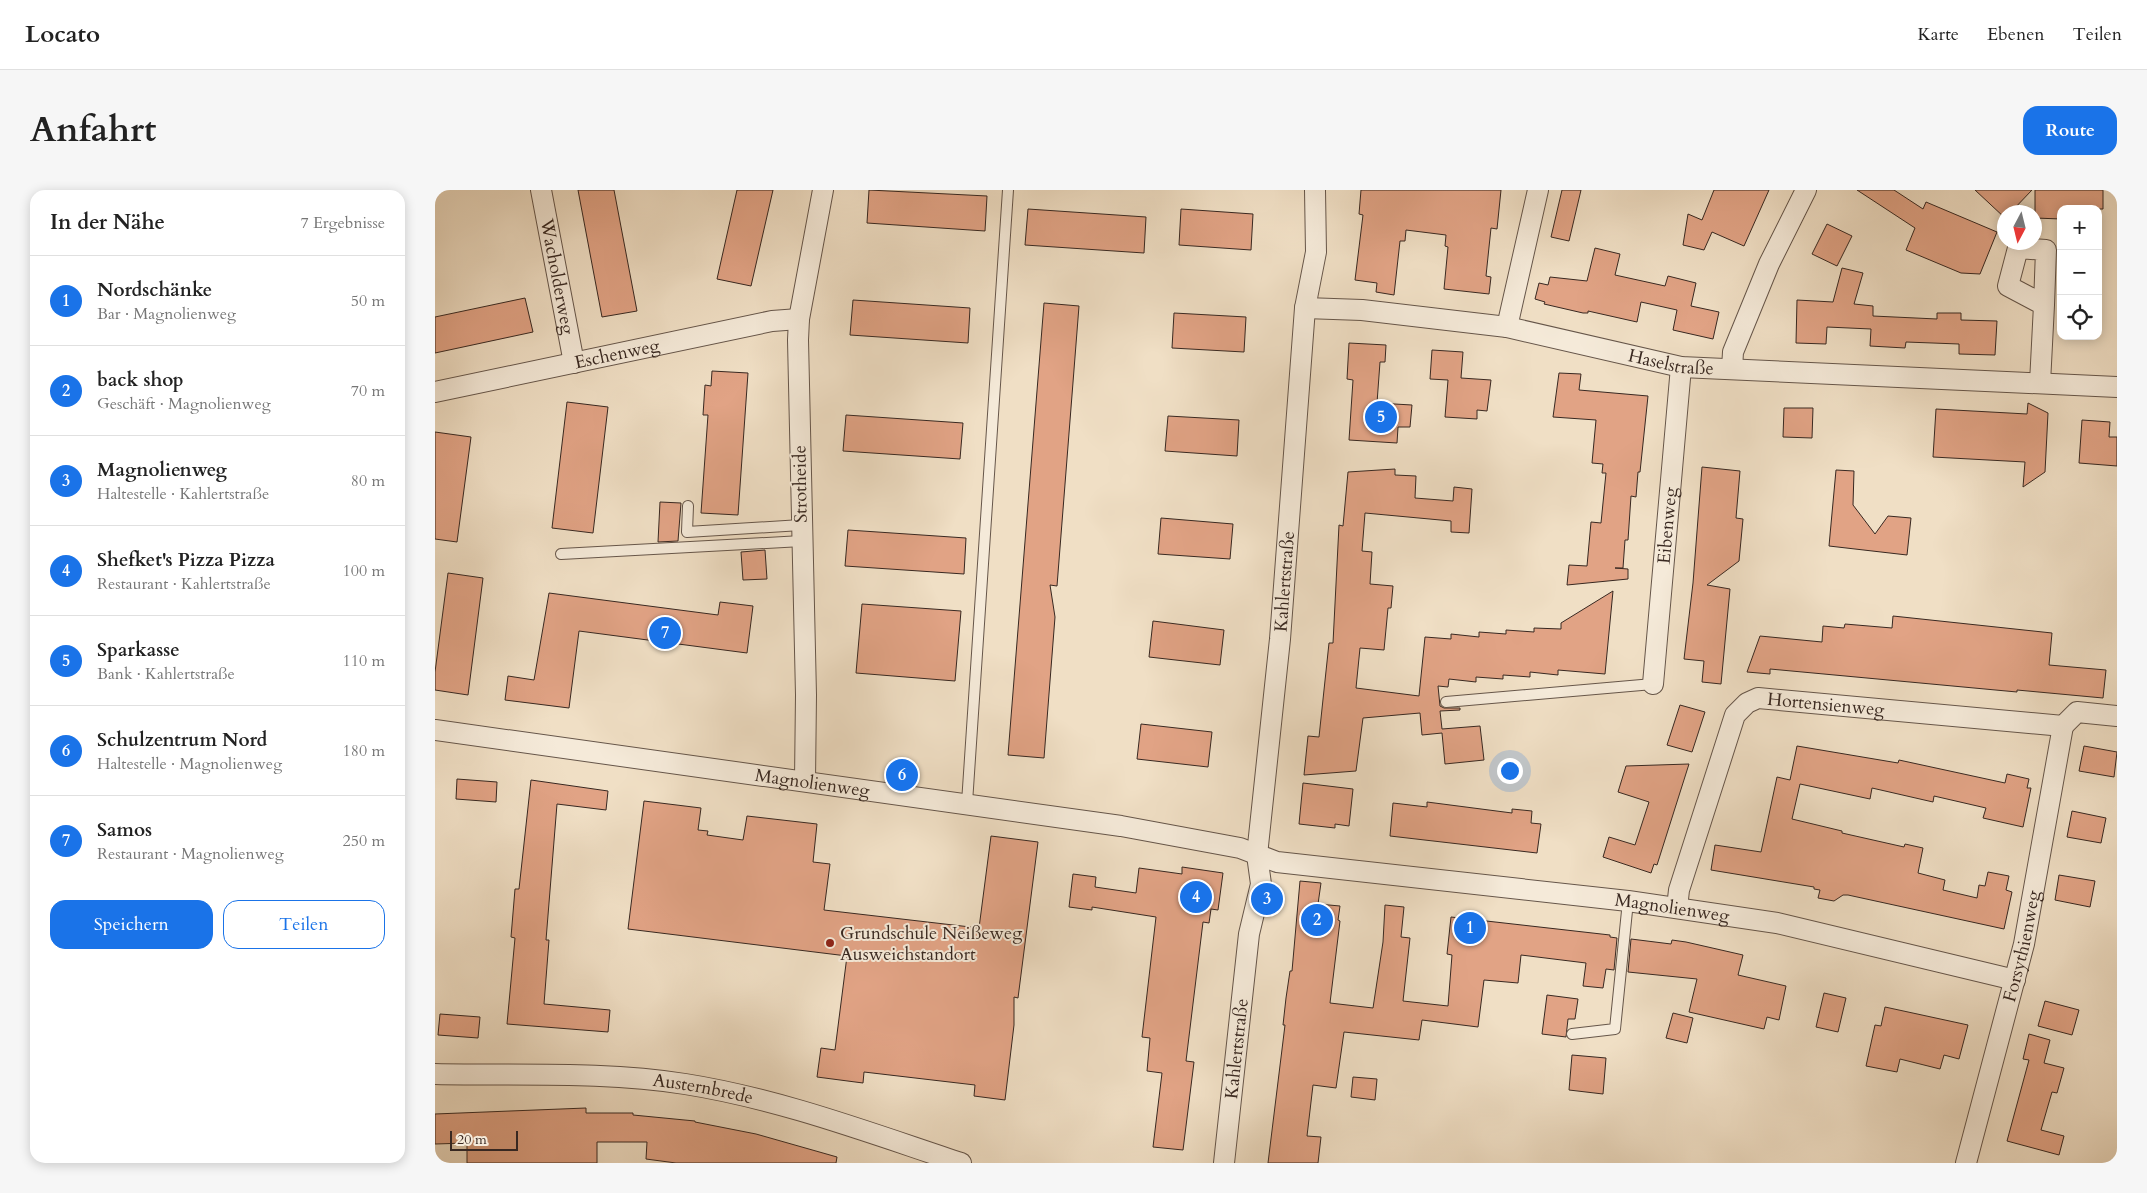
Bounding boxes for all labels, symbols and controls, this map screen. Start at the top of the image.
text: Locato [25,18,100,51]
text: Karte [1917,22,1959,47]
text: Ebenen [1987,22,2045,47]
text: Teilen [2073,22,2122,47]
text: Anfahrt [30,106,156,154]
button: Route [2023,106,2117,155]
north arrow [1997,205,2042,250]
map controls [2057,205,2102,340]
button: + [2057,205,2102,250]
text: In der Nähe [50,208,165,237]
text: 7 Ergebnisse [300,212,385,234]
street label: Wacholderweg [534,216,580,337]
button: − [2057,250,2102,295]
text: Nordschänke [97,277,212,303]
text: 1 [62,290,70,312]
text: 50 m [351,290,385,312]
button: locate [2057,295,2102,340]
text: Bar · Magnolienweg [97,303,236,325]
street label: Eschenweg [572,333,663,375]
street label: Haselstraße [1626,343,1714,381]
text: back shop [97,367,184,393]
text: 2 [62,380,70,402]
text: 70 m [351,380,385,402]
text: Geschäft · Magnolienweg [97,393,271,415]
pin: 5 [1365,398,1397,436]
street label: Strotheide [787,445,814,523]
text: Magnolienweg [97,457,227,483]
text: 3 [62,470,70,492]
text: 80 m [351,470,385,492]
text: Haltestelle · Kahlertstraße [97,483,269,505]
street label: Eibenweg [1652,485,1683,565]
street label: Kahlertstraße [1269,530,1301,633]
text: Shefket's Pizza Pizza [97,547,275,573]
text: 4 [62,560,70,582]
text: 100 m [343,560,385,582]
text: Restaurant · Kahlertstraße [97,573,271,595]
pin: 7 [649,614,681,652]
text: Sparkasse [97,637,180,663]
text: 5 [62,650,70,672]
text: 110 m [343,650,385,672]
text: Bank · Kahlertstraße [97,663,235,685]
street label: Hortensienweg [1766,687,1886,723]
text: Schulzentrum Nord [97,727,267,753]
text: 6 [62,740,70,762]
text: 180 m [343,740,385,762]
text: Haltestelle · Magnolienweg [97,753,282,775]
pin: 6 [886,756,918,794]
your location [1497,758,1523,784]
street label: Magnolienweg [753,763,872,804]
text: Samos [97,817,152,843]
text: 7 [62,830,70,852]
text: 250 m [343,830,385,852]
text: Restaurant · Magnolienweg [97,843,284,865]
pin: 4 [1180,878,1212,916]
pin: 3 [1251,880,1283,918]
street label: Forsythienweg [1997,887,2047,1005]
street label: Magnolienweg [1613,888,1732,929]
button: Speichern [50,900,213,949]
button: Teilen [223,900,385,949]
pin: 2 [1301,901,1333,939]
pin: 1 [1454,909,1486,947]
place label: Grundschule Neißeweg Ausweichstandort [840,921,1023,967]
marker: Grundschule Neißeweg Ausweichstandort [824,937,836,949]
street label: Kahlertstraße [1219,997,1255,1100]
street label: Austernbrede [652,1068,756,1110]
scale bar [450,1128,517,1151]
text: 20 m [457,1130,487,1149]

